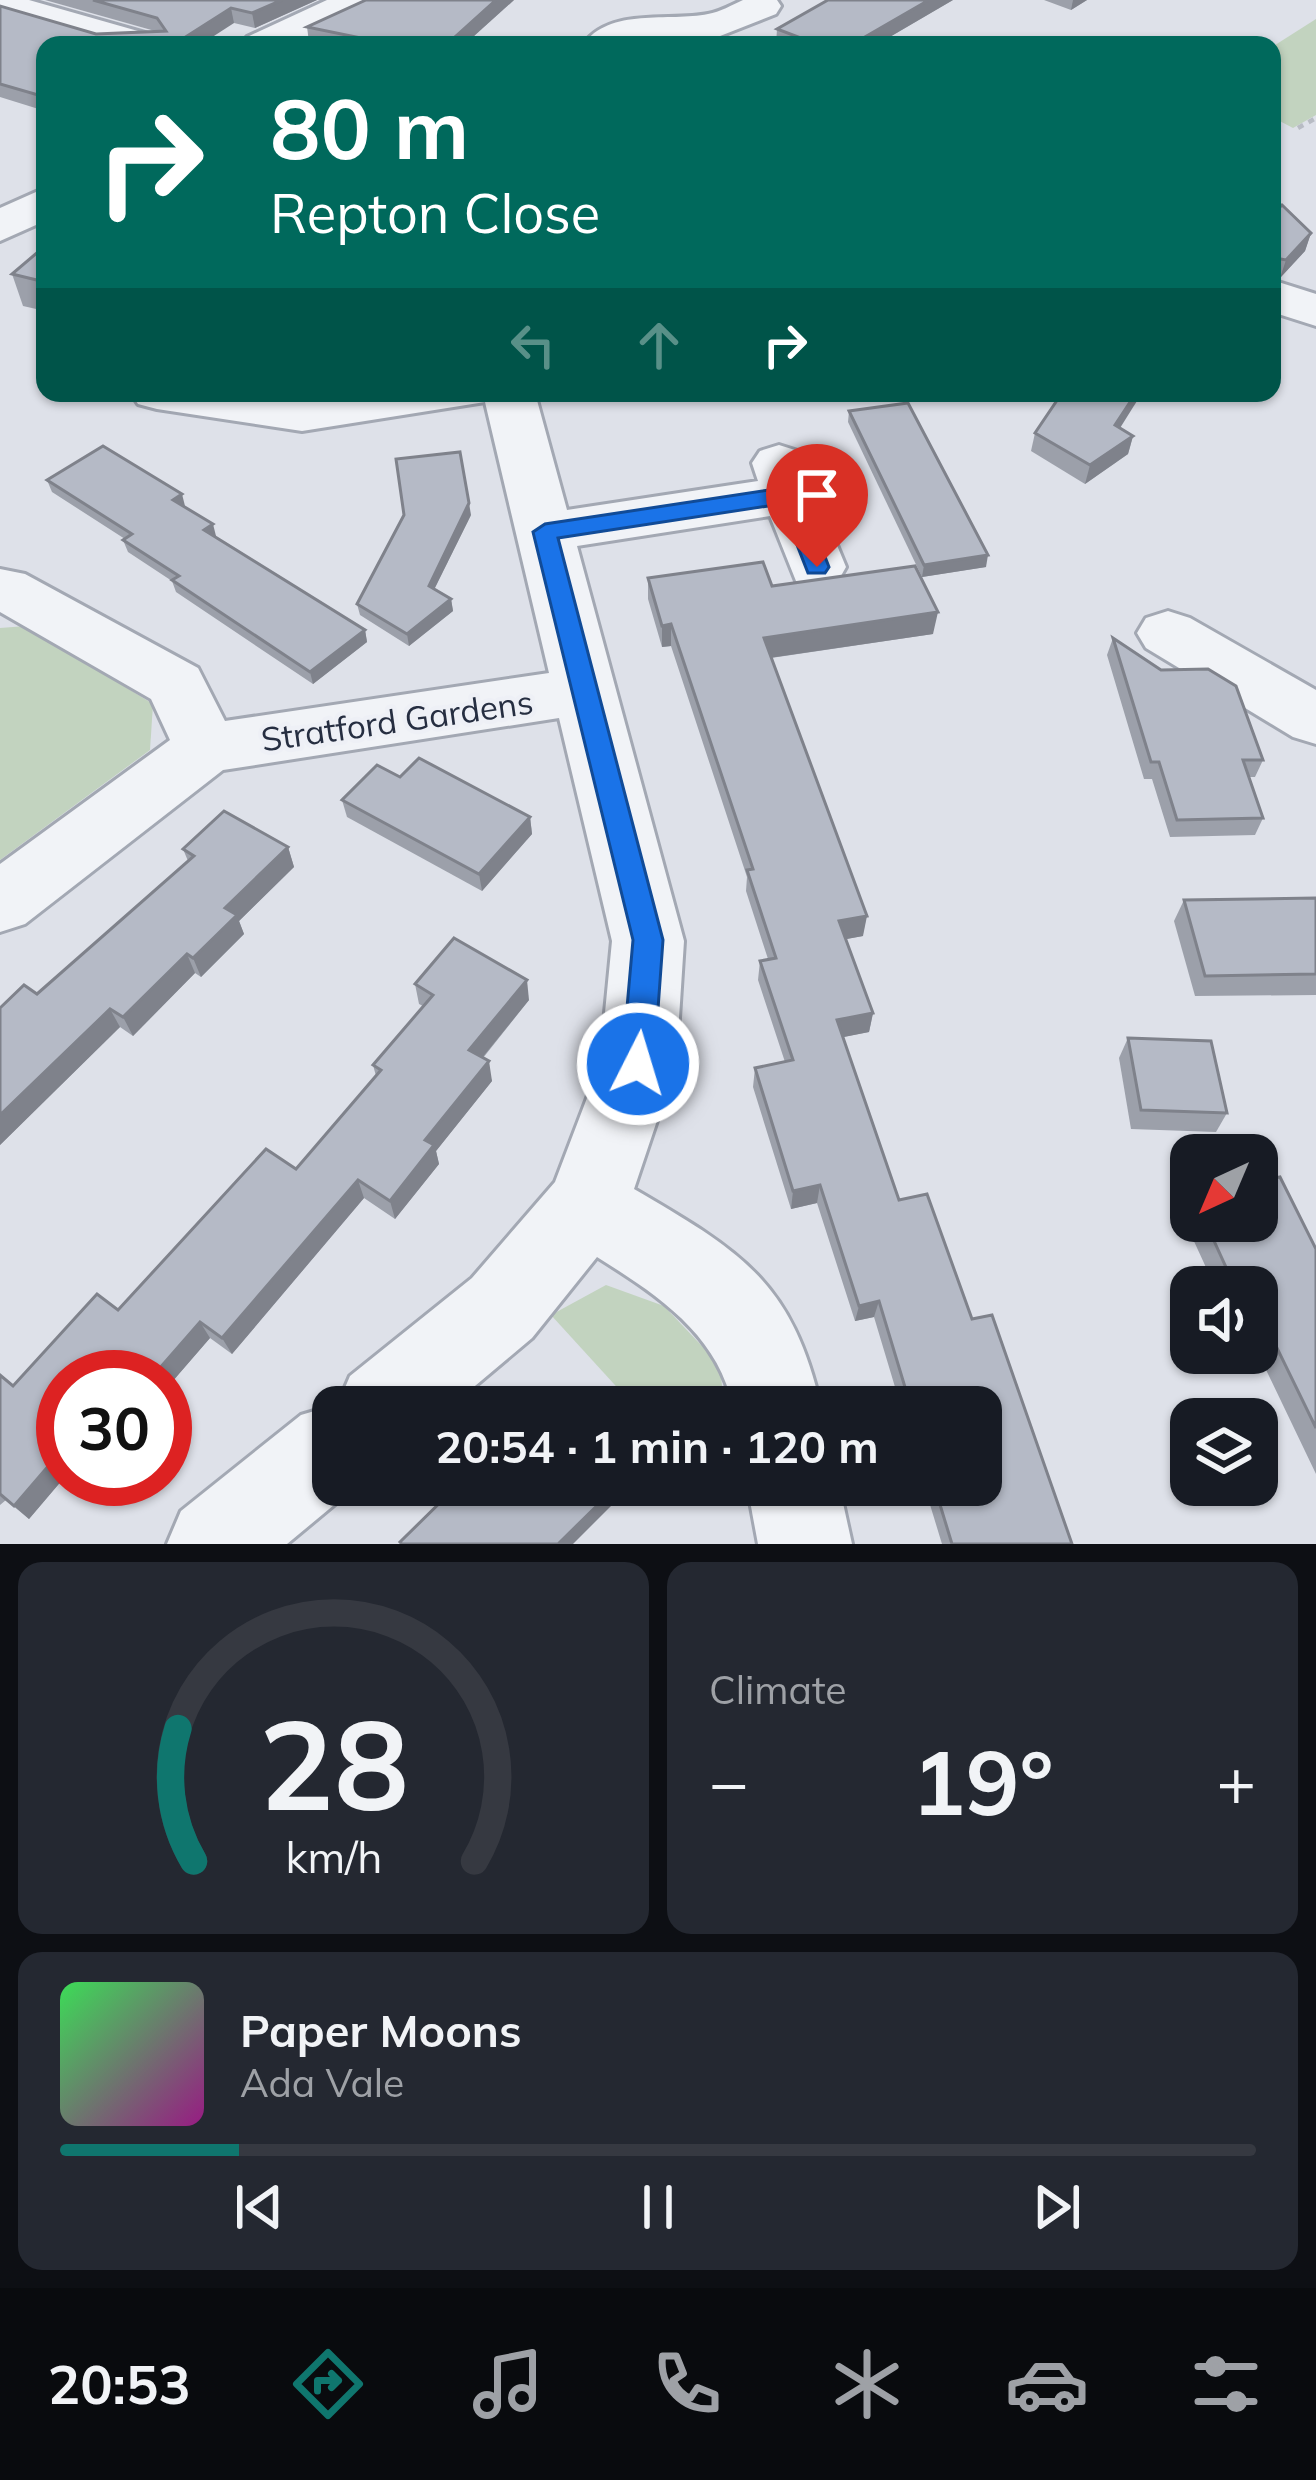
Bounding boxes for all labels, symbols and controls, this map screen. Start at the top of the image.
text: 80 m [270,75,469,180]
icon: right [72,84,228,240]
text: Repton Close [270,179,600,247]
icon: left [500,312,566,378]
icon: ahead [626,312,692,378]
icon: right [752,312,818,378]
pin [766,444,868,567]
icon: arrive [784,462,850,528]
street label: Stratford Gardens [258,681,536,759]
position arrow [575,1001,701,1127]
north arrow [1170,1134,1278,1242]
map controls [1170,1134,1278,1506]
button: sound [1170,1266,1278,1374]
speed limit sign: 30 [36,1350,192,1506]
button: layers [1170,1398,1278,1506]
text: 20:54 · 1 min · 120 m [435,1418,879,1474]
text: Climate [709,1665,847,1714]
text: 28 [259,1685,408,1841]
text: 19° [911,1725,1054,1838]
text: − [709,1740,749,1823]
text: + [1216,1740,1256,1823]
text: km/h [285,1830,382,1884]
text: Paper Moons [240,2002,522,2058]
text: Ada Vale [240,2058,404,2107]
icon: previous [226,2174,292,2240]
icon: pause [625,2174,691,2240]
icon: next [1024,2174,1090,2240]
icon: directions [286,2342,370,2426]
icon: music [466,2342,550,2426]
icon: phone [645,2342,729,2426]
icon: climate [825,2342,909,2426]
icon: car [1005,2342,1089,2426]
icon: filters [1184,2342,1268,2426]
text: 20:53 [48,2350,191,2418]

